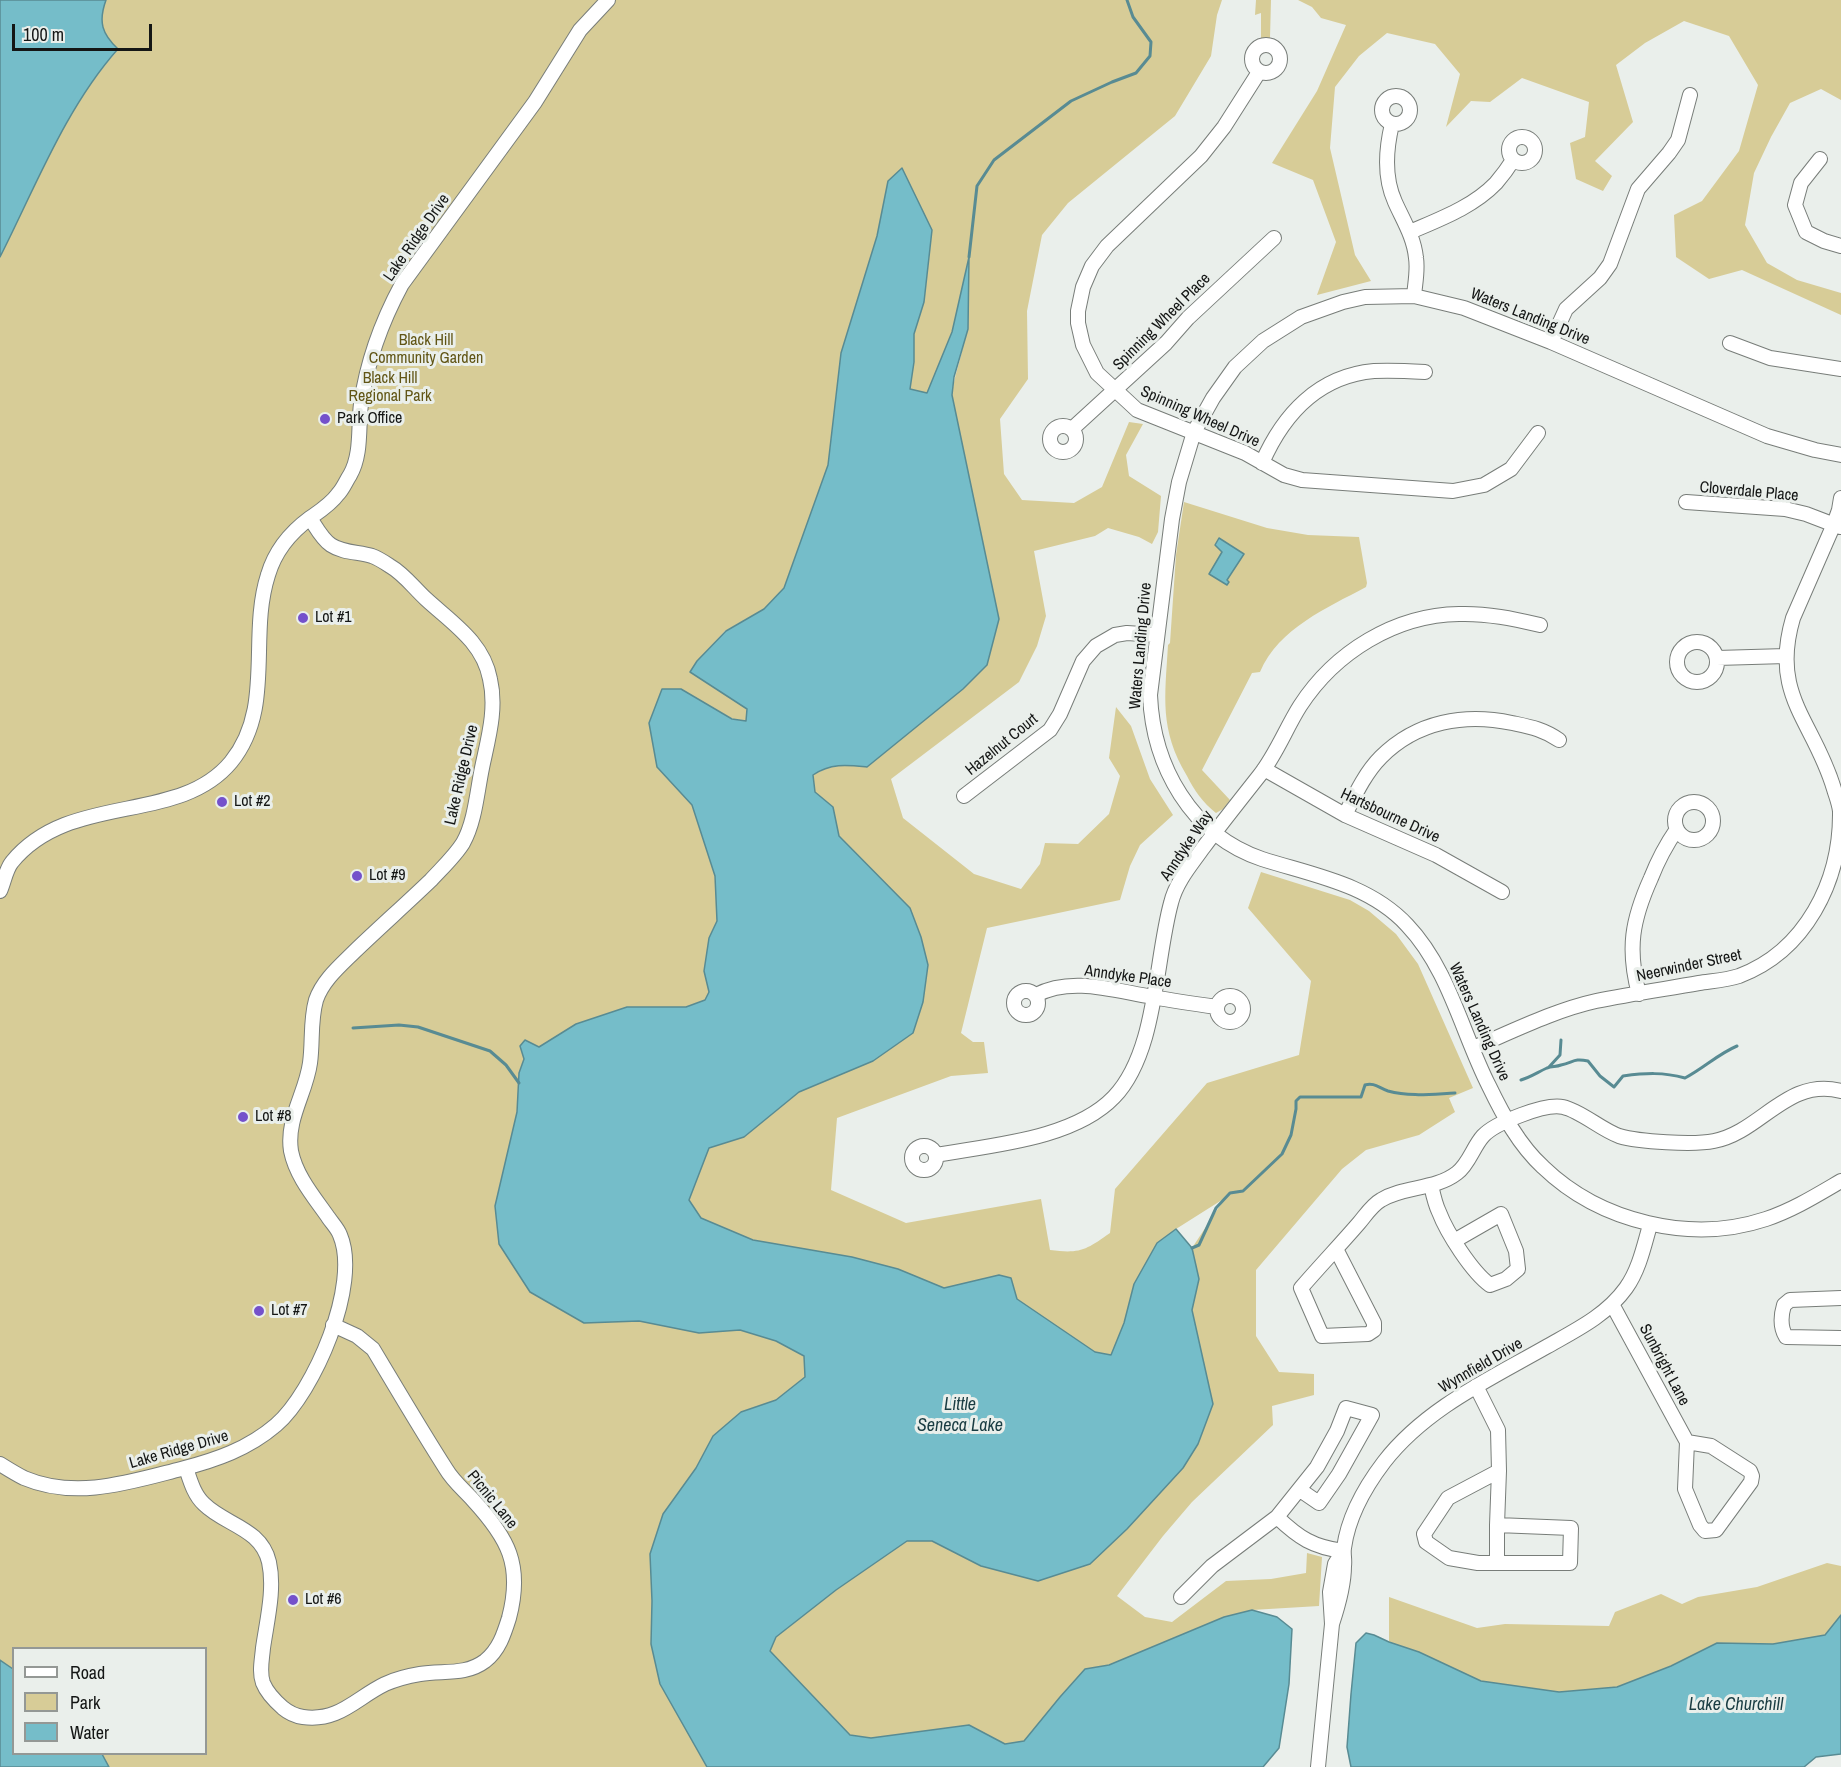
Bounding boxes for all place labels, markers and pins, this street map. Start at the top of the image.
place label: Park Office [337,409,402,429]
marker: Park Office [318,412,332,426]
place label: Lot #1 [315,608,351,628]
marker: Lot #1 [296,611,310,625]
place label: Lot #2 [234,792,270,812]
marker: Lot #2 [215,795,229,809]
place label: Lot #9 [369,866,405,886]
marker: Lot #9 [350,869,364,883]
place label: Lot #8 [255,1107,291,1127]
marker: Lot #8 [236,1110,250,1124]
place label: Lot #7 [271,1301,307,1321]
marker: Lot #7 [252,1304,266,1318]
place label: Lot #6 [305,1590,341,1610]
marker: Lot #6 [286,1593,300,1607]

